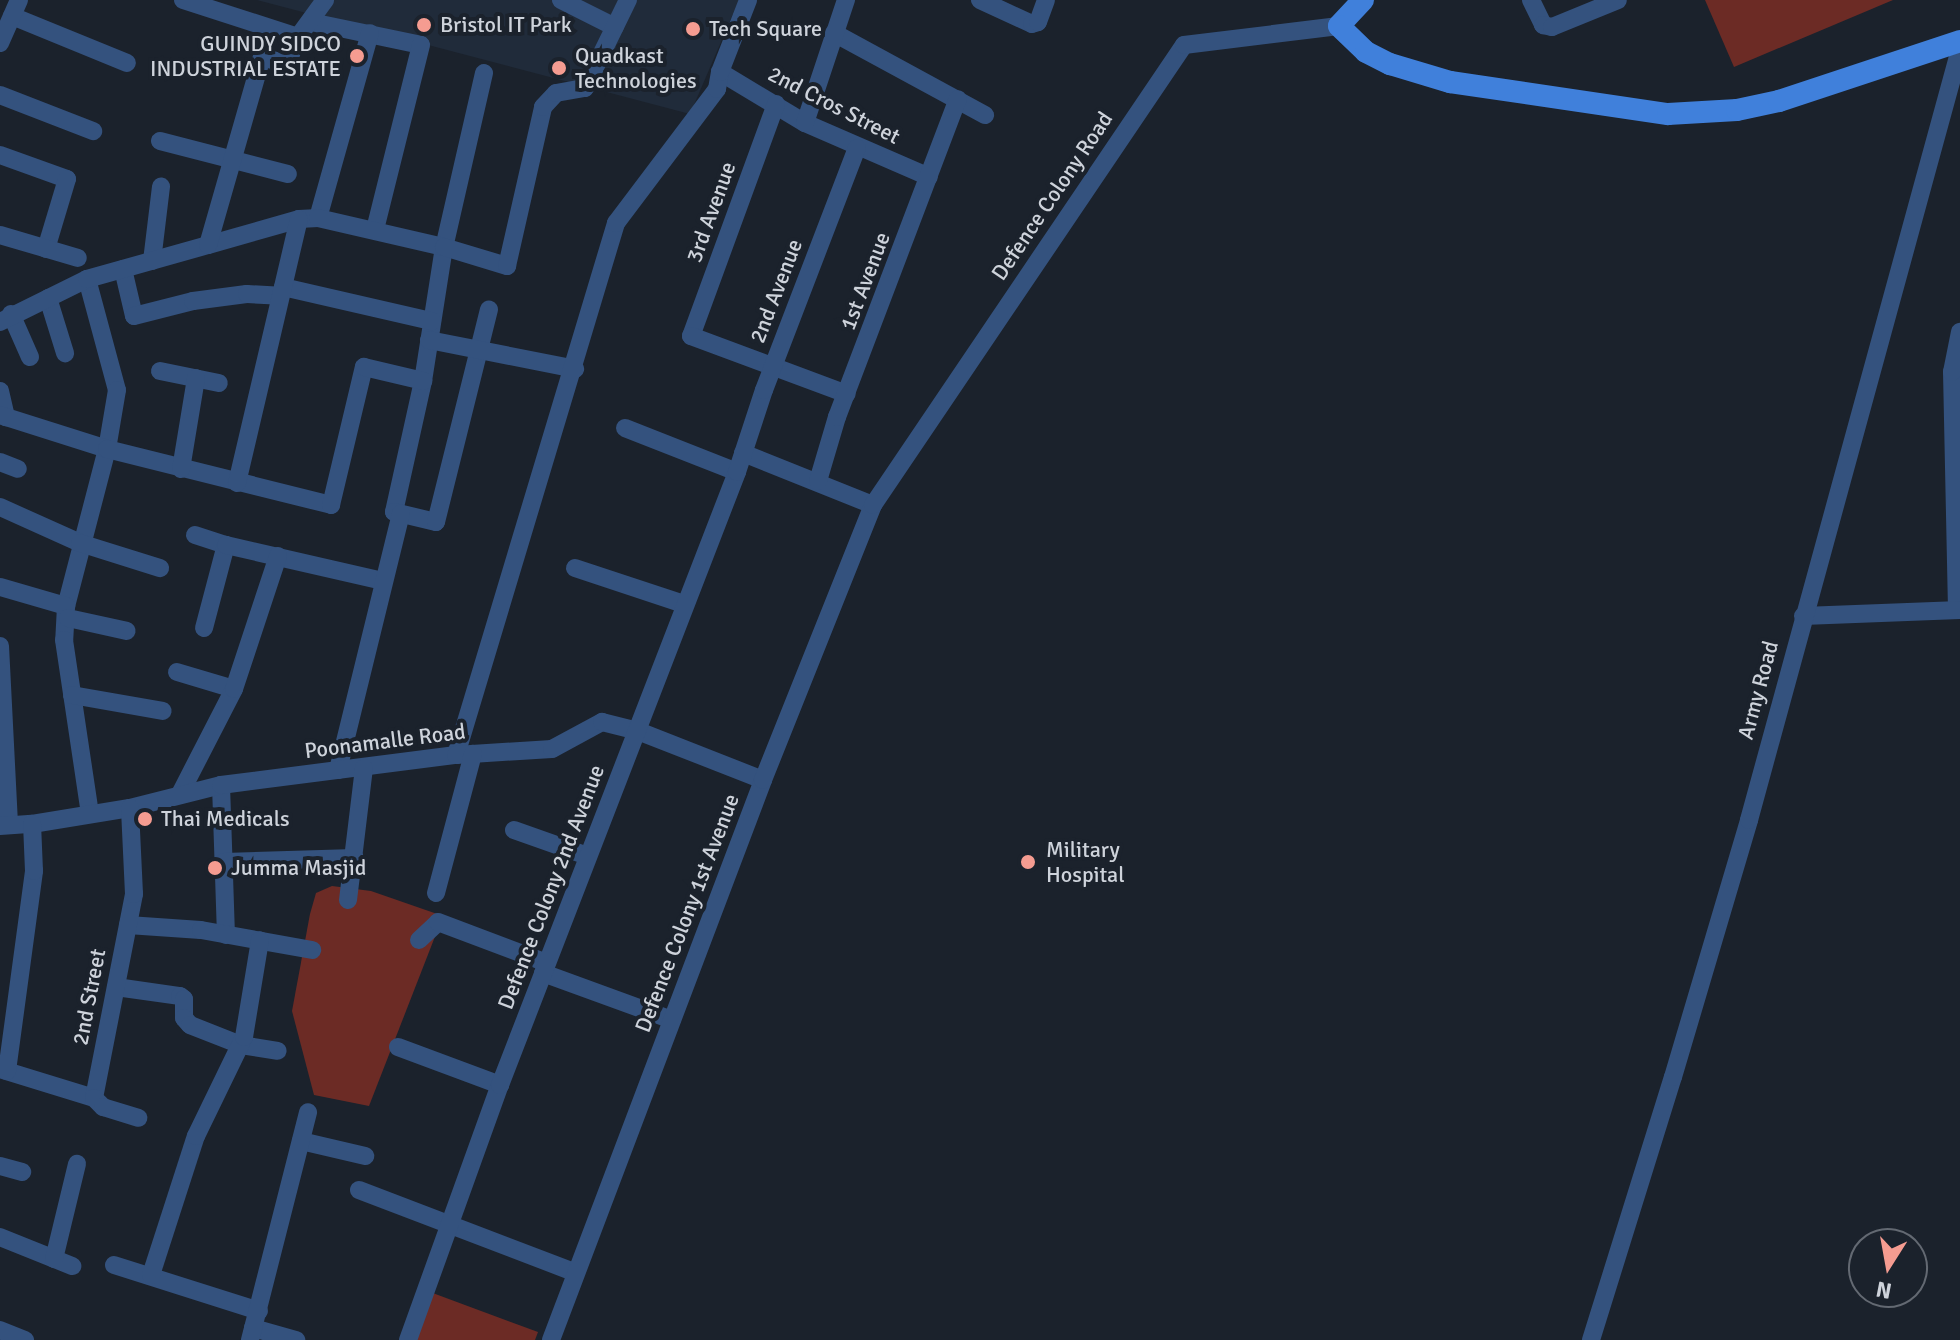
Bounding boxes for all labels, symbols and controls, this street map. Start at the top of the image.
place label: Bristol IT Park [440,12,572,38]
marker: Bristol IT Park [415,16,433,34]
place label: Tech Square [709,16,822,42]
marker: Tech Square [684,20,702,38]
place label: GUINDY SIDCO INDUSTRIAL ESTATE [150,30,341,82]
place label: Quadkast Technologies [575,42,697,94]
marker: GUINDY SIDCO INDUSTRIAL ESTATE [348,47,366,65]
marker: Quadkast Technologies [550,59,568,77]
street label: 2nd Cros Street [764,60,904,150]
street label: Defence Colony Road [986,107,1118,285]
street label: 3rd Avenue [681,158,741,266]
street label: 1st Avenue [834,228,896,334]
street label: 2nd Avenue [744,235,808,347]
street label: Army Road [1732,638,1784,742]
street label: Poonamalle Road [303,718,467,764]
street label: Defence Colony 2nd Avenue [492,761,610,1013]
street label: Defence Colony 1st Avenue [629,790,745,1036]
place label: Thai Medicals [161,806,290,832]
marker: Thai Medicals [136,810,154,828]
place label: Military Hospital [1046,836,1125,888]
marker: Military Hospital [1017,851,1039,873]
place label: Jumma Masjid [231,855,366,881]
marker: Jumma Masjid [206,859,224,877]
street label: 2nd Street [67,947,111,1047]
north arrow [1848,1228,1928,1308]
text: N [1874,1275,1894,1305]

